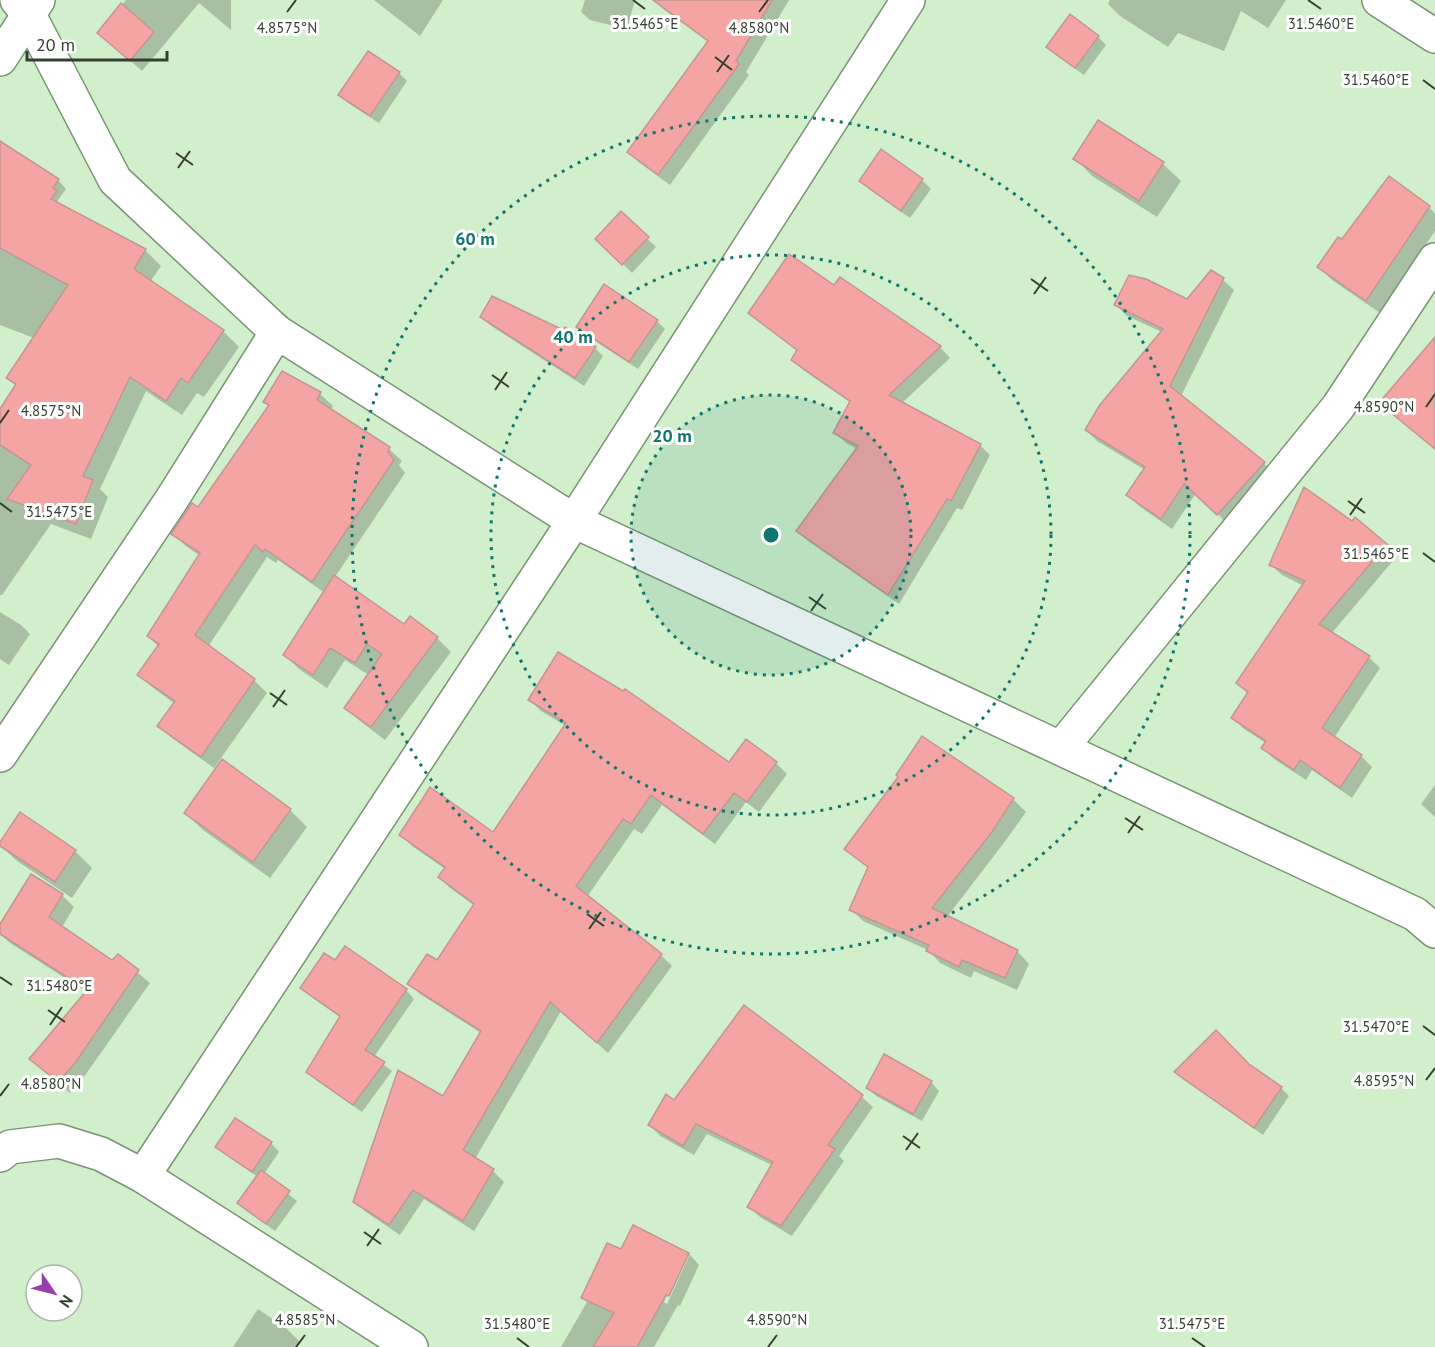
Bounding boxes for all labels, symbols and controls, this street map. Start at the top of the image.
text: 31.5465°E [612,14,678,33]
text: 31.5460°E [1288,14,1354,33]
text: 4.8575°N [257,18,317,37]
text: 4.8580°N [729,18,789,37]
scale bar [27,24,166,62]
text: 20 m [36,33,75,56]
text: 31.5460°E [1343,70,1409,89]
text: 60 m [455,227,495,250]
text: 40 m [553,325,593,348]
text: 4.8590°N [1354,397,1414,416]
text: 4.8575°N [21,401,81,420]
text: 20 m [652,424,692,447]
text: 31.5475°E [26,502,92,521]
centre of rings [761,525,781,545]
text: 31.5465°E [1343,544,1409,563]
text: 31.5480°E [26,976,92,995]
text: 31.5470°E [1343,1017,1409,1036]
text: 4.8595°N [1354,1071,1414,1090]
text: 4.8580°N [21,1074,81,1093]
north arrow [24,1263,84,1323]
text: N [55,1292,77,1312]
text: 4.8585°N [275,1310,335,1329]
text: 4.8590°N [747,1310,807,1329]
text: 31.5480°E [484,1314,550,1333]
text: 31.5475°E [1159,1314,1225,1333]

